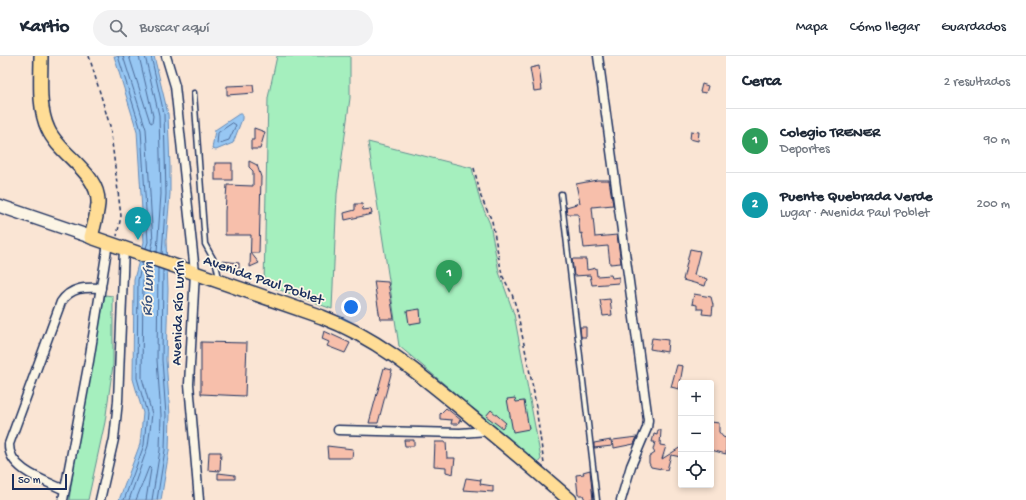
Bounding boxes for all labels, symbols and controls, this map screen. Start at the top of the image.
search box [93,10,373,46]
text: Kartio [20,16,69,39]
icon: search [107,17,129,39]
text: Buscar aquí [139,19,210,37]
text: Mapa [796,19,828,36]
text: Cómo llegar [850,19,919,36]
text: Guardados [941,19,1006,36]
text: Cerca [742,72,781,92]
text: 2 resultados [944,75,1010,90]
text: Colegio TRENER [780,124,880,142]
text: 1 [752,133,758,148]
text: 90 m [984,133,1010,148]
text: Deportes [780,142,830,157]
text: Puente Quebrada Verde [780,188,933,206]
text: 2 [752,197,758,212]
text: 200 m [977,197,1010,212]
text: Lugar · Avenida Paul Poblet [780,206,929,221]
pin: 2 [125,207,151,240]
street label: Avenida Paul Poblet [201,252,328,311]
street label: Avenida Río Lurín [168,260,190,366]
pin: 1 [436,260,462,293]
water label: Río Lurín [139,261,160,316]
your location [341,297,361,317]
map controls [678,380,714,488]
button: + [678,380,714,416]
button: − [678,416,714,452]
button: locate [678,452,714,488]
scale bar [12,472,67,491]
text: 50 m [18,475,40,487]

